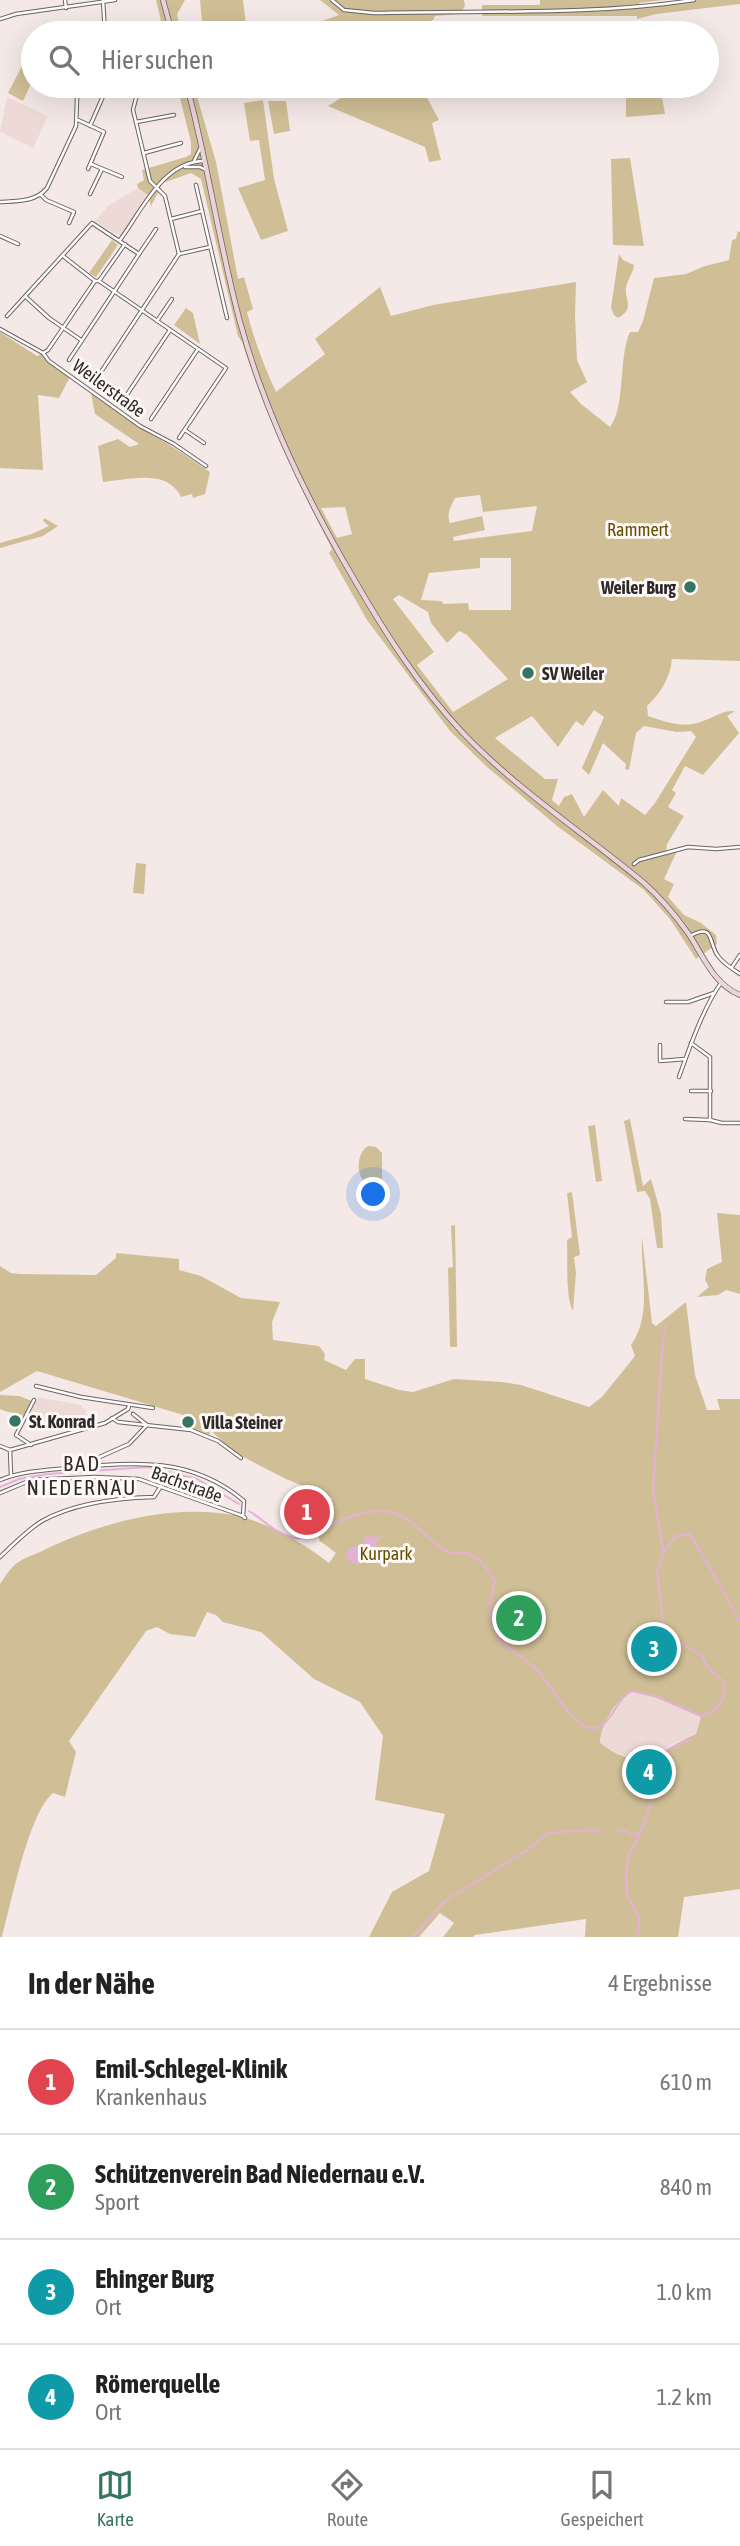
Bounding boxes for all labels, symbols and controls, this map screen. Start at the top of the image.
search box [21,21,719,98]
icon: search [45,41,83,79]
text: Hier suchen [101,45,214,75]
street label: Weilerstraße [69,355,149,421]
park label: Rammert [607,519,669,540]
place label: Weiler Burg [600,577,676,598]
marker: Weiler Burg [682,579,698,595]
place label: SV Weiler [542,663,604,684]
marker: SV Weiler [520,665,536,681]
your location [356,1177,390,1211]
place label: St. Konrad [29,1411,95,1432]
place label: Villa Steiner [201,1412,283,1433]
marker: St. Konrad [7,1413,23,1429]
marker: Villa Steiner [180,1414,196,1430]
district label: BAD NIEDERNAU [27,1451,137,1499]
street label: Bachstraße [149,1462,225,1506]
pin: 1 [284,1486,330,1538]
park label: Kurpark [360,1543,412,1564]
pin: 2 [496,1592,542,1644]
pin: 3 [631,1623,677,1675]
pin: 4 [626,1746,672,1798]
text: In der Nähe [28,1966,155,2000]
text: 4 Ergebnisse [608,1970,712,1996]
text: Emil-Schlegel-Klinik [95,2054,287,2084]
text: 1 [46,2069,56,2095]
text: 610 m [660,2069,712,2095]
text: Krankenhaus [95,2084,207,2110]
text: Schützenverein Bad Niedernau e.V. [95,2159,424,2189]
text: 2 [46,2174,56,2200]
text: 840 m [660,2174,712,2200]
text: Sport [95,2189,140,2215]
text: Ehinger Burg [95,2264,214,2294]
text: 3 [46,2279,56,2305]
text: 1.0 km [656,2279,712,2305]
text: Ort [95,2294,122,2320]
text: Römerquelle [95,2369,220,2399]
text: 4 [46,2384,56,2410]
text: 1.2 km [656,2384,712,2410]
text: Ort [95,2399,122,2425]
tab: Karte [96,2466,134,2530]
tab: Route [327,2466,368,2530]
tab: Gespeichert [561,2466,644,2530]

